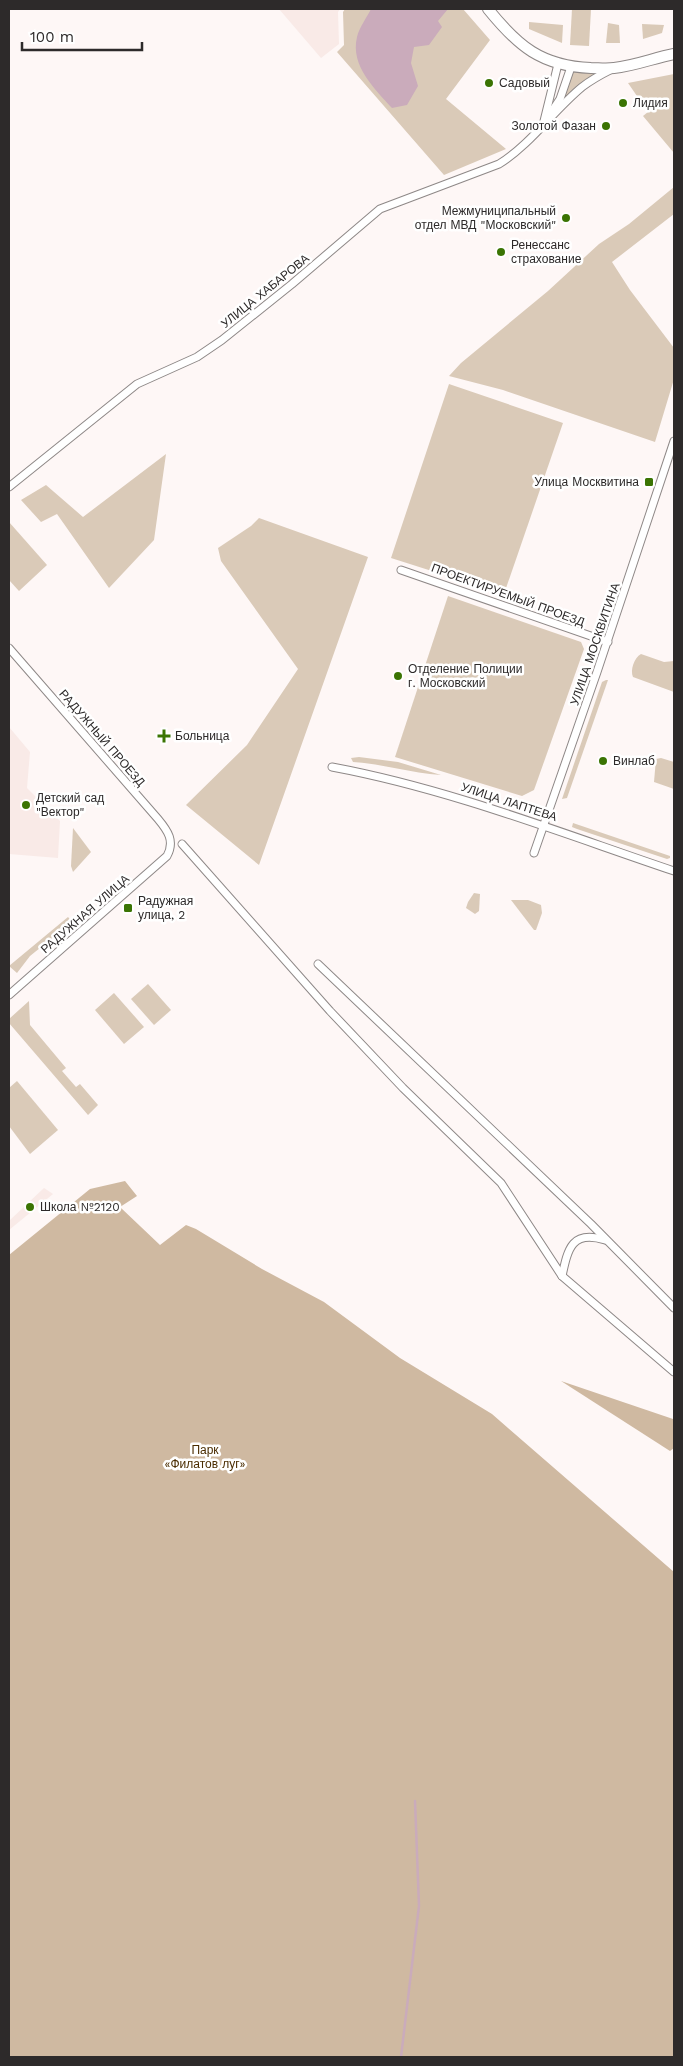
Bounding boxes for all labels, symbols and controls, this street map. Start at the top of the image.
scale bar [22,20,142,52]
text: 100 m [30,28,74,46]
place label: Садовый [499,76,550,90]
marker: Садовый [483,77,495,89]
place label: Лидия [633,96,668,110]
marker: Лидия [617,97,629,109]
place label: Золотой Фазан [511,119,596,133]
marker: Золотой Фазан [600,120,612,132]
place label: Межмуниципальный отдел МВД "Московский" [415,204,556,232]
marker: Межмуниципальный отдел МВД "Московский" [560,212,572,224]
place label: Ренессанс страхование [511,238,582,266]
marker: Ренессанс страхование [495,246,507,258]
street label: УЛИЦА ХАБАРОВА [218,251,312,331]
place label: Улица Москвитина [534,475,639,489]
marker: Улица Москвитина [643,476,655,488]
street label: ПРОЕКТИРУЕМЫЙ ПРОЕЗД [429,560,587,629]
street label: УЛИЦА МОСКВИТИНА [567,581,623,707]
place label: Отделение Полиции г. Московский [408,662,523,690]
marker: Отделение Полиции г. Московский [392,670,404,682]
street label: РАДУЖНЫЙ ПРОЕЗД [56,686,149,789]
marker: Больница [157,729,171,743]
place label: Больница [175,729,230,743]
place label: Винлаб [613,754,655,768]
marker: Винлаб [597,755,609,767]
street label: УЛИЦА ЛАПТЕВА [459,780,559,824]
place label: Детский сад "Вектор" [36,791,104,819]
marker: Детский сад "Вектор" [20,799,32,811]
street label: РАДУЖНАЯ УЛИЦА [38,872,132,956]
place label: Радужная улица, 2 [138,894,193,922]
marker: Радужная улица, 2 [122,902,134,914]
place label: Школа №2120 [40,1200,120,1214]
marker: Школа №2120 [24,1201,36,1213]
park label: Парк «Филатов луг» [165,1443,246,1471]

